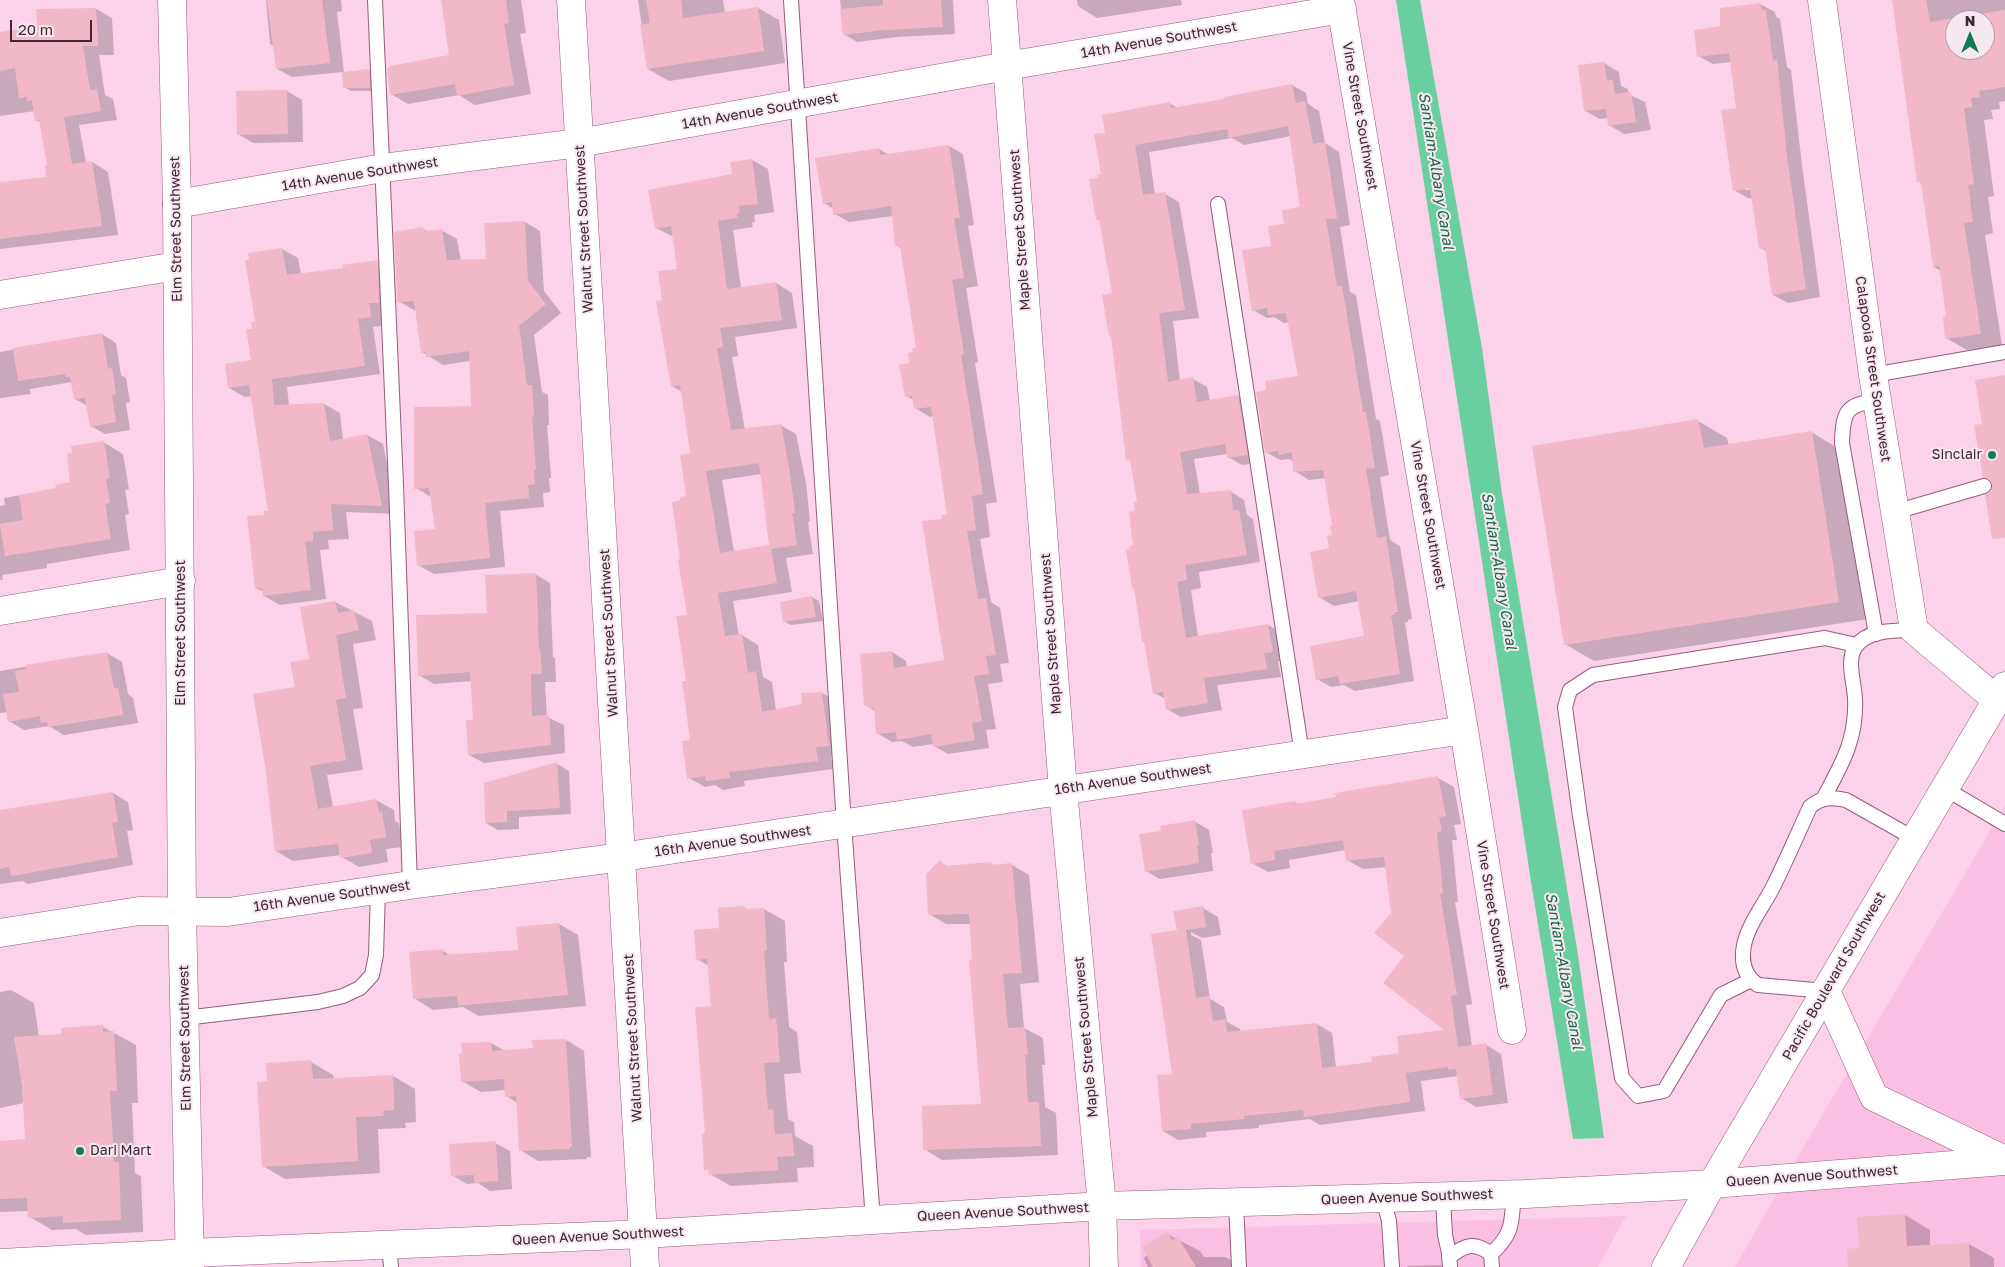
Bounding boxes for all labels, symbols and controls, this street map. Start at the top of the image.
scale bar [12,10,95,42]
north arrow [1945,10,1995,60]
text: N [1965,12,1975,29]
street label: 14th Avenue Southwest [1080,18,1238,62]
text: 20 m [18,20,53,38]
street label: Vine Street Southwest [1339,40,1381,192]
street label: 14th Avenue Southwest [681,89,839,133]
water label: Santiam-Albany Canal [1415,91,1457,251]
street label: Walnut Street Southwest [571,144,597,314]
street label: Maple Street Southwest [1006,149,1034,311]
street label: 14th Avenue Southwest [281,153,439,195]
street label: Elm Street Southwest [166,156,186,302]
street label: Calapooia Street Southwest [1852,275,1894,463]
street label: Vine Street Southwest [1407,439,1449,591]
place label: Sinclair [1931,447,1982,463]
marker: Sinclair [1986,449,1998,461]
water label: Santiam-Albany Canal [1478,491,1520,651]
street label: Walnut Street Southwest [596,548,622,718]
street label: Maple Street Southwest [1037,553,1065,715]
street label: Elm Street Southwest [173,560,189,706]
street label: 16th Avenue Southwest [1054,760,1212,798]
street label: 16th Avenue Southwest [654,822,812,860]
street label: Vine Street Southwest [1473,839,1513,991]
street label: 16th Avenue Southwest [253,877,411,915]
street label: Pacific Boulevard Southwest [1779,889,1889,1063]
water label: Santiam-Albany Canal [1541,891,1587,1051]
street label: Walnut Street Southwest [620,953,646,1123]
street label: Maple Street Southwest [1071,956,1101,1118]
street label: Elm Street Southwest [175,965,195,1111]
place label: Dari Mart [90,1143,152,1159]
marker: Dari Mart [74,1145,86,1157]
street label: Queen Avenue Southwest [1725,1162,1899,1190]
street label: Queen Avenue Southwest [1321,1186,1493,1208]
street label: Queen Avenue Southwest [917,1199,1089,1225]
street label: Queen Avenue Southwest [512,1223,684,1249]

